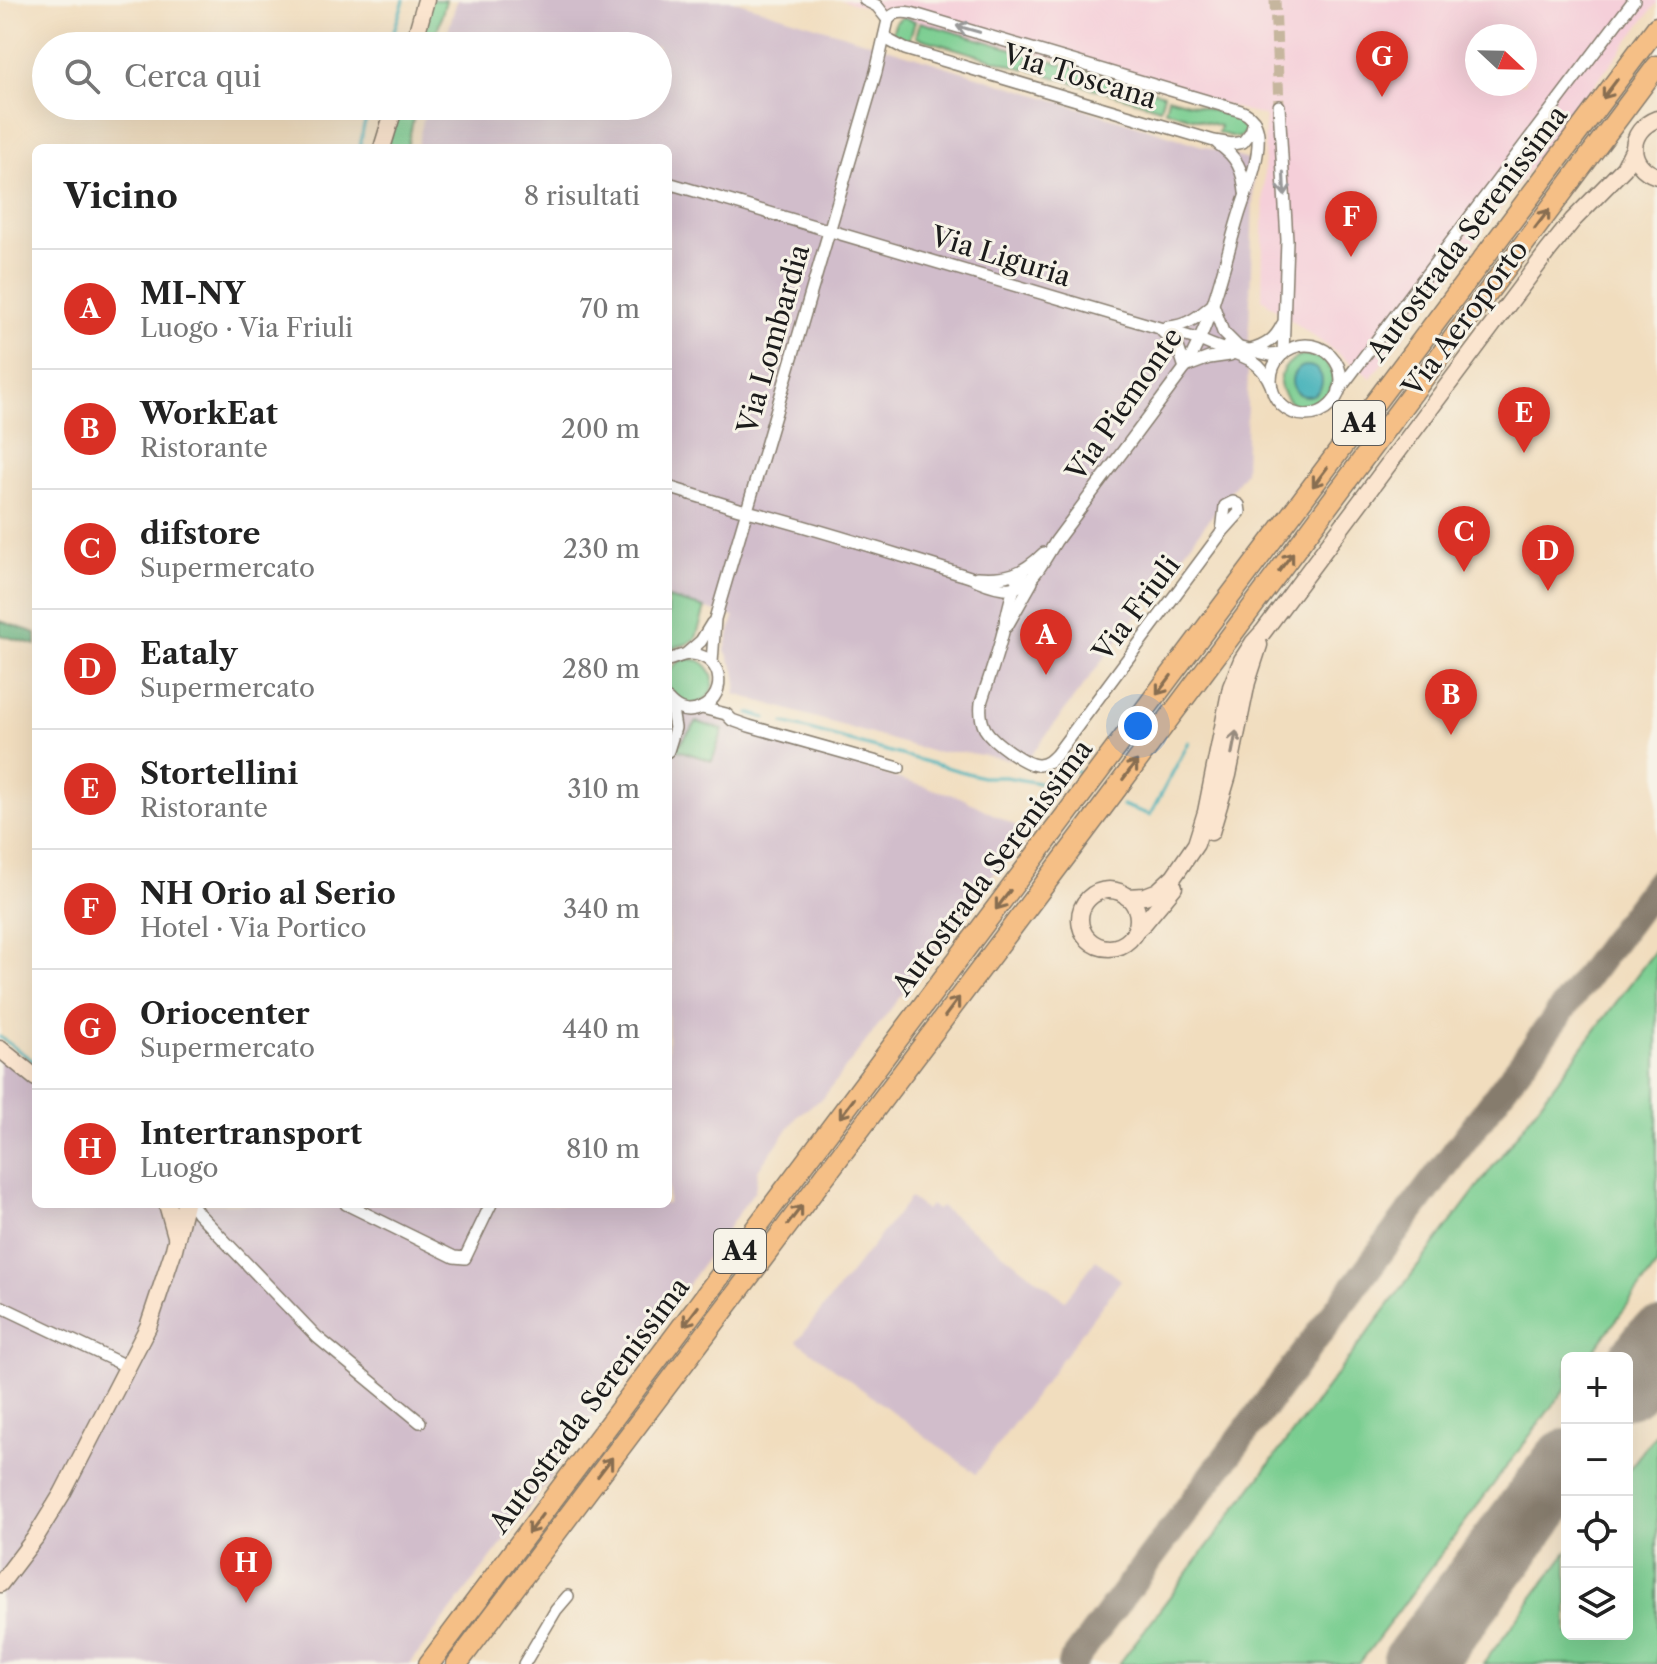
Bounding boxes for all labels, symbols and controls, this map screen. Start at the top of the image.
one-way arrow [955,21,981,36]
north arrow [1465,24,1537,96]
pin: G [1356,31,1408,97]
search box [32,32,672,120]
street label: Via Toscana [998,36,1161,116]
icon: search [60,54,104,98]
text: Cerca qui [124,58,261,95]
one-way arrow [1602,78,1619,100]
street label: Autostrada Serenissima [1359,98,1574,368]
one-way arrow [1276,170,1291,197]
text: Vicino [64,175,178,217]
text: 8 risultati [524,180,640,212]
pin: F [1325,191,1377,257]
one-way arrow [1534,209,1551,230]
street label: Via Liguria [926,218,1075,293]
street label: Via Aeroporto [1394,233,1535,404]
street label: Via Lombardia [729,240,816,439]
text: MI-NY [140,275,245,312]
text: A [80,293,100,325]
text: 70 m [580,293,640,325]
text: Luogo · Via Friuli [140,312,353,344]
street label: Via Piemonte [1058,321,1189,488]
pin: E [1498,387,1550,453]
text: WorkEat [140,395,278,432]
road number: A4 [1333,401,1385,445]
text: B [80,413,100,445]
text: 200 m [561,413,640,445]
text: Ristorante [140,432,268,464]
one-way arrow [1311,465,1328,487]
pin: C [1438,506,1490,572]
text: difstore [140,515,260,552]
pin: D [1522,525,1574,591]
text: C [80,533,100,565]
text: 230 m [563,533,640,565]
street label: Via Friuli [1085,549,1187,668]
text: Supermercato [140,552,315,584]
one-way arrow [1277,552,1294,573]
pin: A [1020,609,1072,675]
text: Eataly [140,635,237,672]
text: D [79,653,101,685]
text: 280 m [562,653,640,685]
pin: B [1425,669,1477,735]
text: Supermercato [140,672,315,704]
one-way arrow [1155,673,1172,695]
your location [1118,706,1158,746]
one-way arrow [1228,730,1243,756]
street label: Autostrada Serenissima [884,732,1099,1002]
text: Stortellini [140,755,298,792]
one-way arrow [1122,760,1139,781]
text: E [81,773,99,805]
text: 310 m [567,773,640,805]
text: Ristorante [140,792,268,824]
text: NH Orio al Serio [140,875,396,912]
one-way arrow [995,888,1011,910]
text: F [81,893,99,925]
text: 340 m [563,893,640,925]
text: Hotel · Via Portico [140,912,366,944]
text: Oriocenter [140,995,310,1032]
one-way arrow [943,997,960,1018]
text: G [79,1013,101,1045]
text: 440 m [562,1013,640,1045]
text: Supermercato [140,1032,315,1064]
one-way arrow [839,1097,856,1118]
text: Intertransport [140,1115,362,1152]
text: H [78,1133,102,1165]
text: 810 m [566,1133,640,1165]
text: Luogo [140,1152,219,1184]
one-way arrow [786,1205,803,1226]
road number: A4 [714,1229,766,1273]
street label: Autostrada Serenissima [481,1270,696,1540]
one-way arrow [683,1305,700,1326]
map controls [1561,1352,1633,1640]
button: + [1561,1352,1633,1424]
button: − [1561,1424,1633,1496]
one-way arrow [597,1457,614,1479]
button: locate [1561,1496,1633,1568]
one-way arrow [526,1512,543,1534]
pin: H [220,1537,272,1603]
button: layers [1561,1568,1633,1640]

